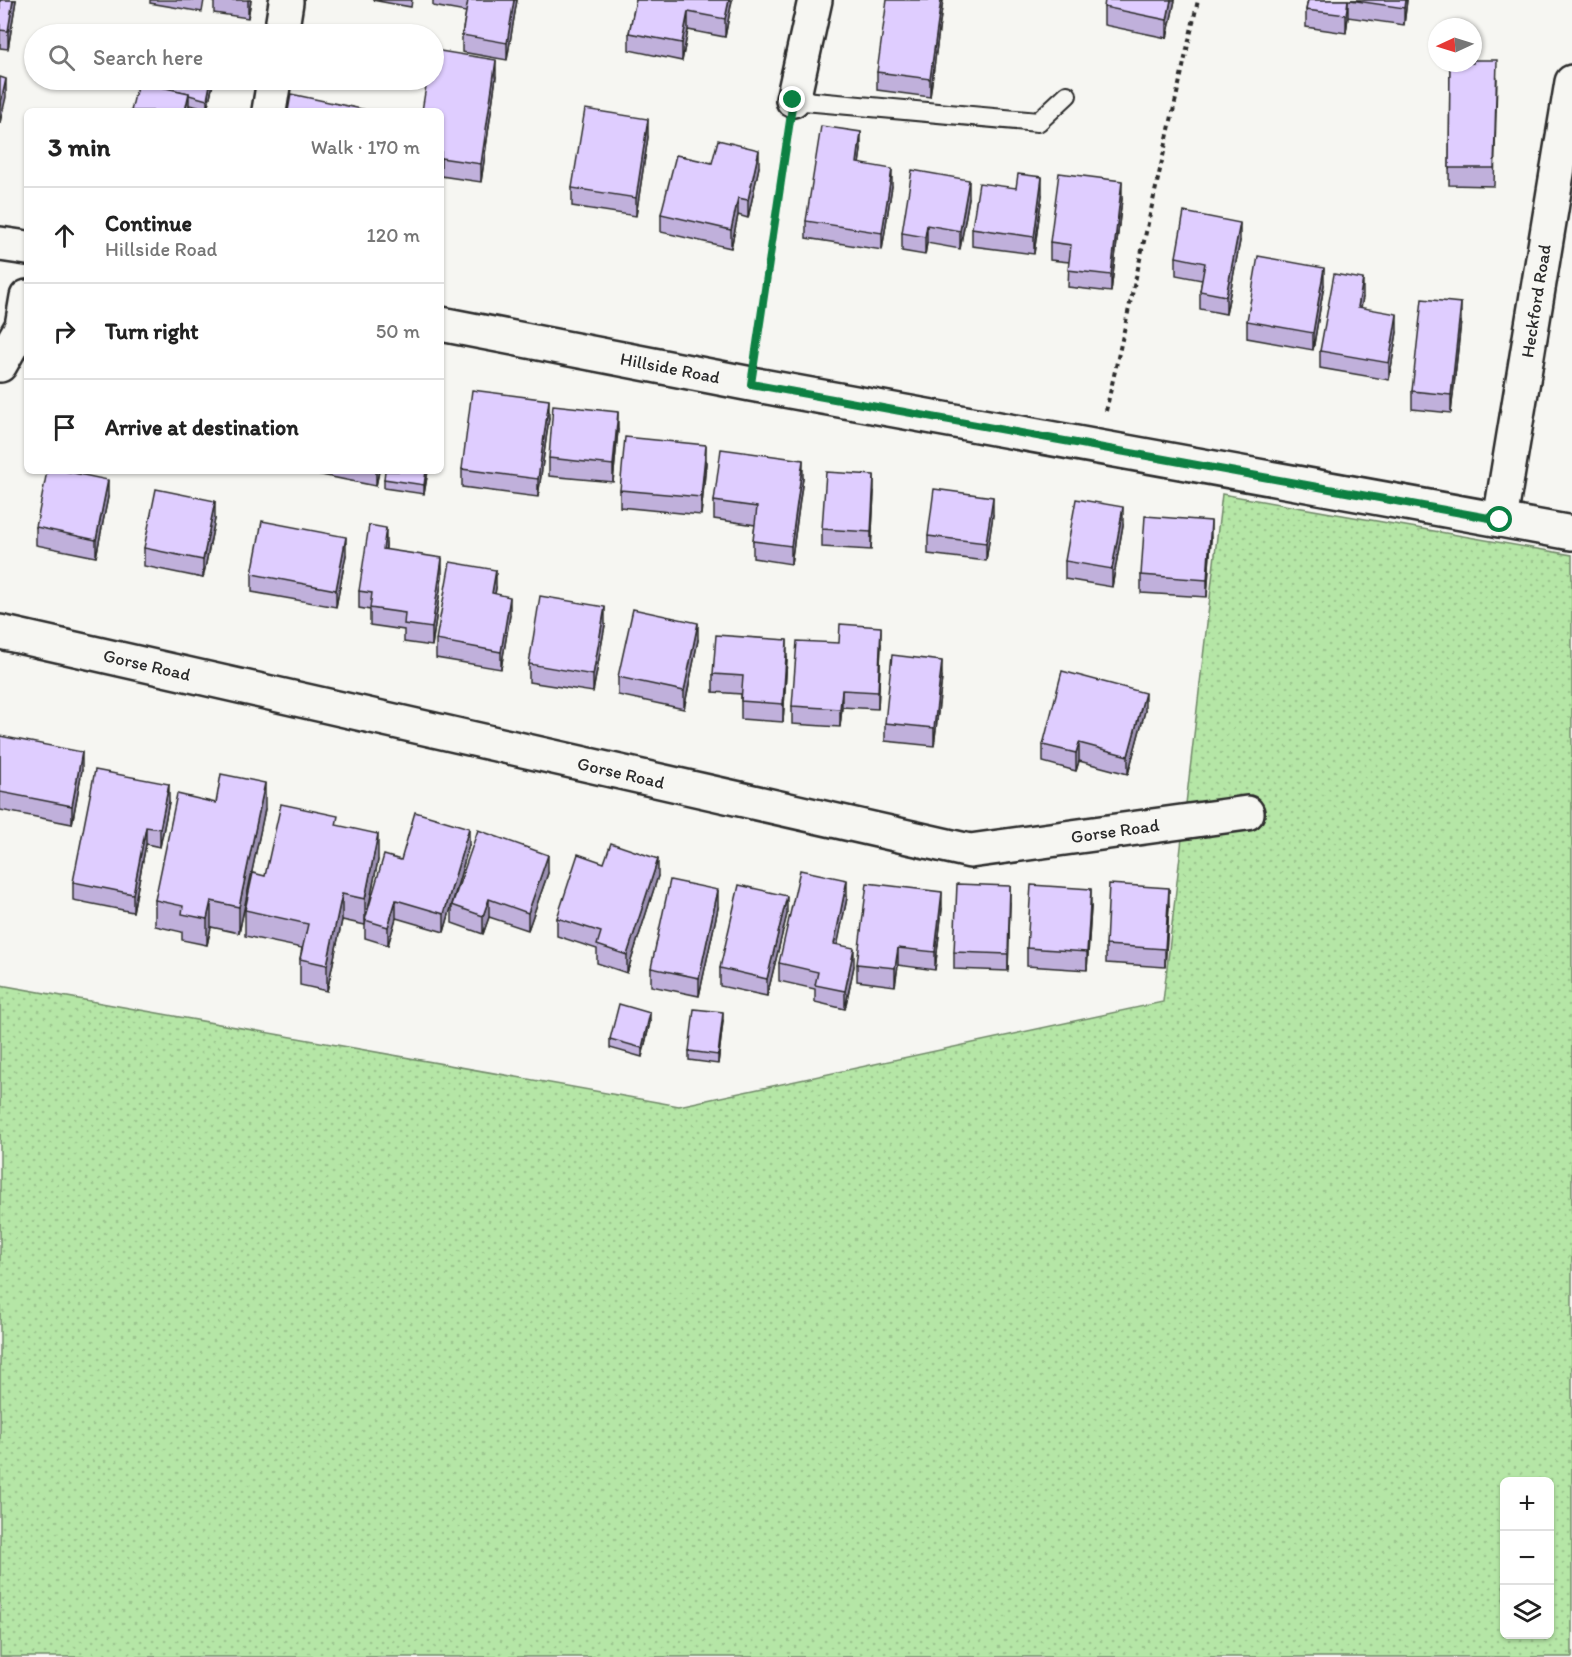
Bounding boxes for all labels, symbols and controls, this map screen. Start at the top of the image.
north arrow [1428,18,1482,72]
search box [24,24,444,90]
icon: search [45,41,78,74]
text: Search here [93,44,203,71]
route end [779,86,805,112]
text: 3 min [48,131,110,163]
text: Walk · 170 m [311,135,420,159]
text: Continue [105,210,192,237]
icon: ahead [48,219,81,252]
text: 120 m [367,223,420,247]
text: Hillside Road [105,237,217,261]
street label: Heckford Road [1516,242,1556,359]
icon: right [48,315,81,348]
text: Turn right [105,318,199,345]
text: 50 m [376,319,420,343]
street label: Hillside Road [618,348,722,389]
icon: arrive [48,411,81,444]
text: Arrive at destination [105,414,299,441]
route start [1486,506,1512,532]
street label: Gorse Road [101,644,193,686]
street label: Gorse Road [575,752,667,794]
street label: Gorse Road [1069,814,1161,848]
map controls [1500,1477,1554,1639]
button: + [1500,1477,1554,1531]
button: − [1500,1531,1554,1585]
button: layers [1500,1585,1554,1639]

